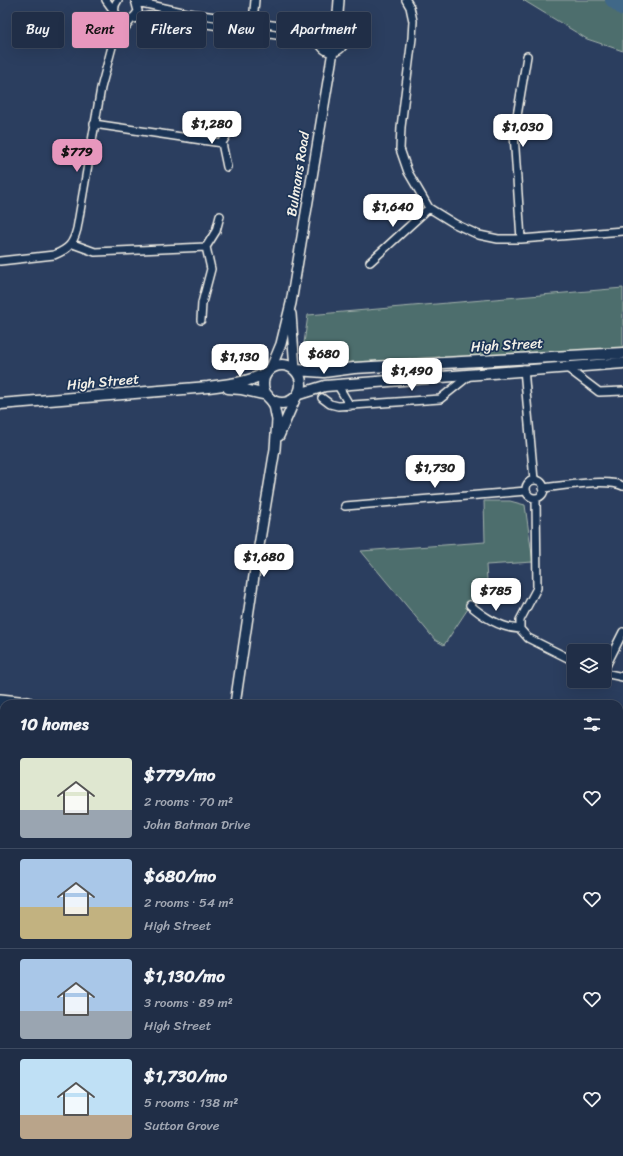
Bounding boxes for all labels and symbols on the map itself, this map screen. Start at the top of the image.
pin: $1,280 [179,111,245,145]
pin: $1,030 [490,114,556,148]
street label: Bulmans Road [279,128,317,218]
pin: $779 [53,139,101,173]
pin: $1,640 [360,194,426,228]
street label: High Street [470,331,544,359]
pin: $680 [300,341,348,375]
pin: $1,130 [207,344,273,378]
pin: $1,490 [379,358,445,392]
street label: High Street [66,366,140,398]
pin: $1,730 [402,455,468,489]
pin: $1,680 [231,544,297,578]
pin: $785 [472,578,520,612]

